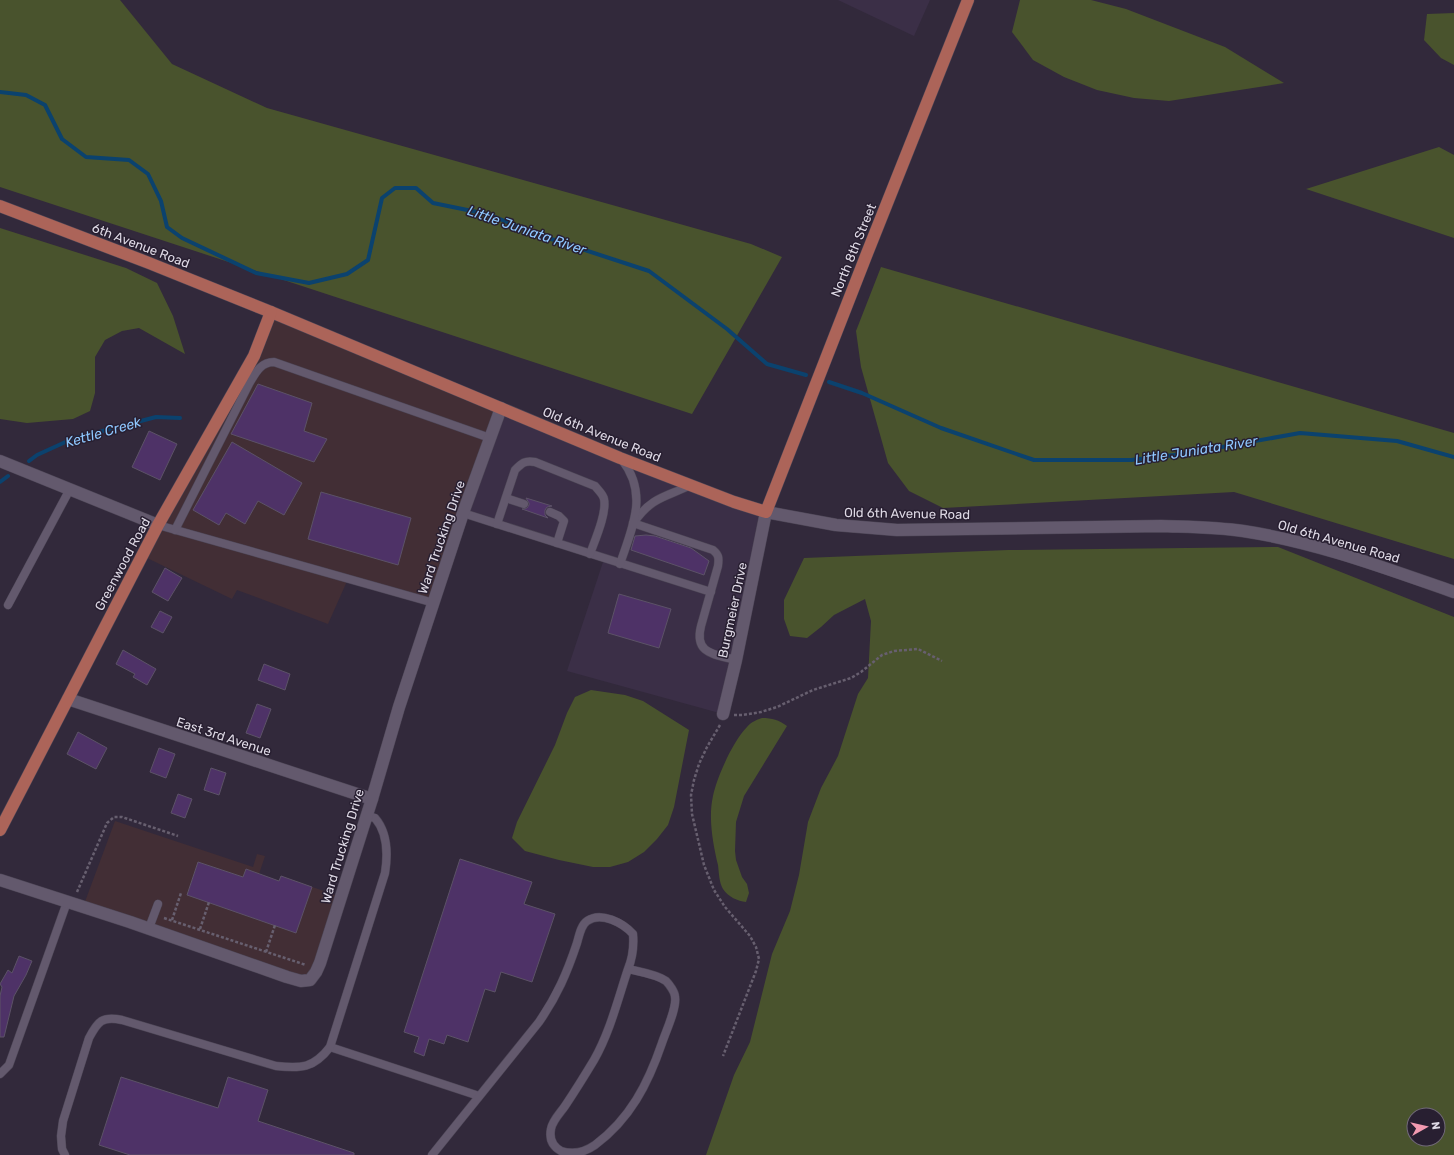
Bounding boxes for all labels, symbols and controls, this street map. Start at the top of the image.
street label: North 8th Street [828,201,879,299]
water label: Little Juniata River [465,202,589,259]
street label: 6th Avenue Road [90,220,192,271]
street label: Old 6th Avenue Road [541,404,663,465]
water label: Kettle Creek [63,413,144,451]
water label: Little Juniata River [1133,432,1259,469]
street label: Ward Trucking Drive [415,478,469,596]
street label: Old 6th Avenue Road [844,505,970,522]
street label: Greenwood Road [92,515,153,613]
street label: Old 6th Avenue Road [1276,517,1402,566]
street label: Burgmeier Drive [715,561,751,660]
street label: East 3rd Avenue [175,714,273,759]
street label: Ward Trucking Drive [318,787,368,906]
north arrow [1406,1107,1446,1147]
text: N [1428,1121,1442,1131]

